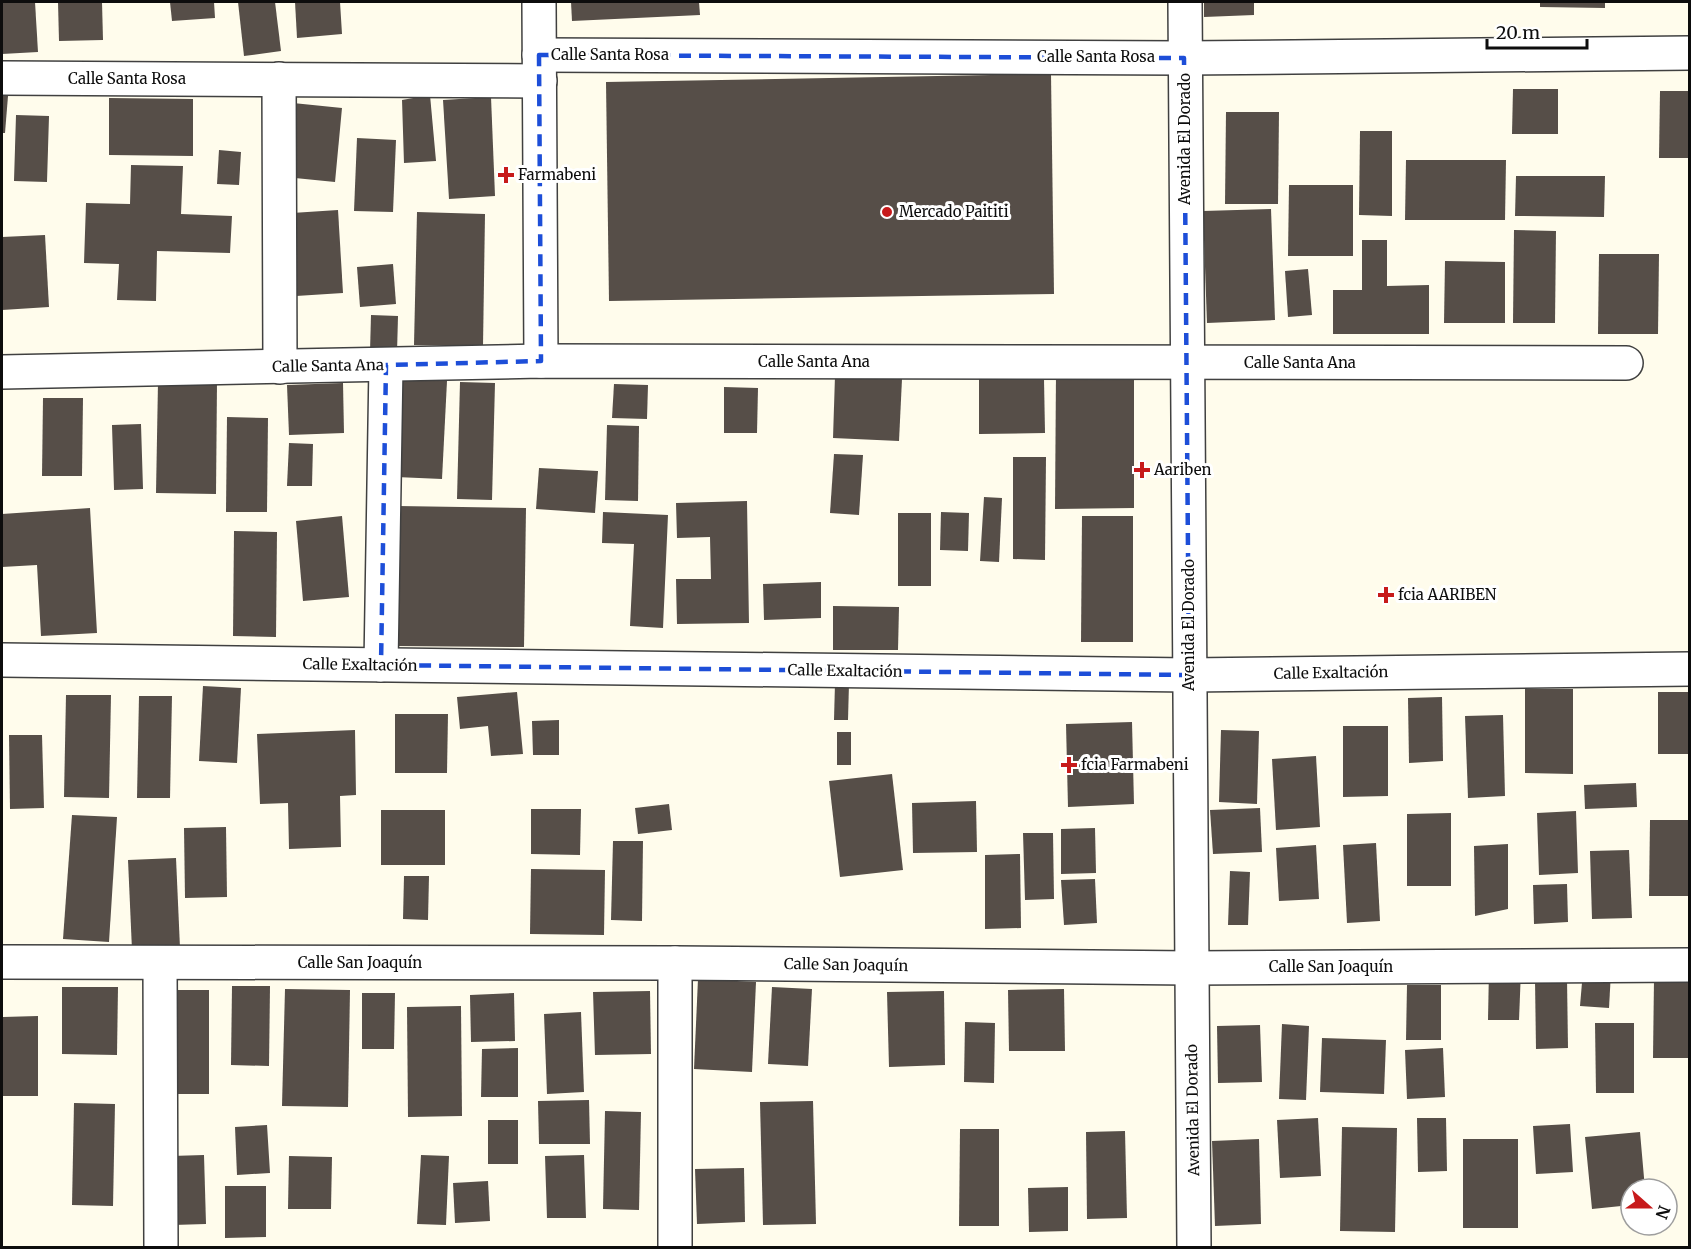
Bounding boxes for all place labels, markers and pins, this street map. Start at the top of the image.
place label: Farmabeni [518,165,596,184]
marker: Farmabeni [499,168,513,182]
place label: Mercado Paititi [899,202,1009,221]
marker: Mercado Paititi [880,205,894,219]
place label: Aariben [1153,460,1211,479]
marker: Aariben [1135,463,1149,477]
place label: fcia AARIBEN [1398,585,1497,604]
marker: fcia AARIBEN [1379,588,1393,602]
place label: fcia Farmabeni [1081,755,1189,774]
marker: fcia Farmabeni [1062,758,1076,772]

